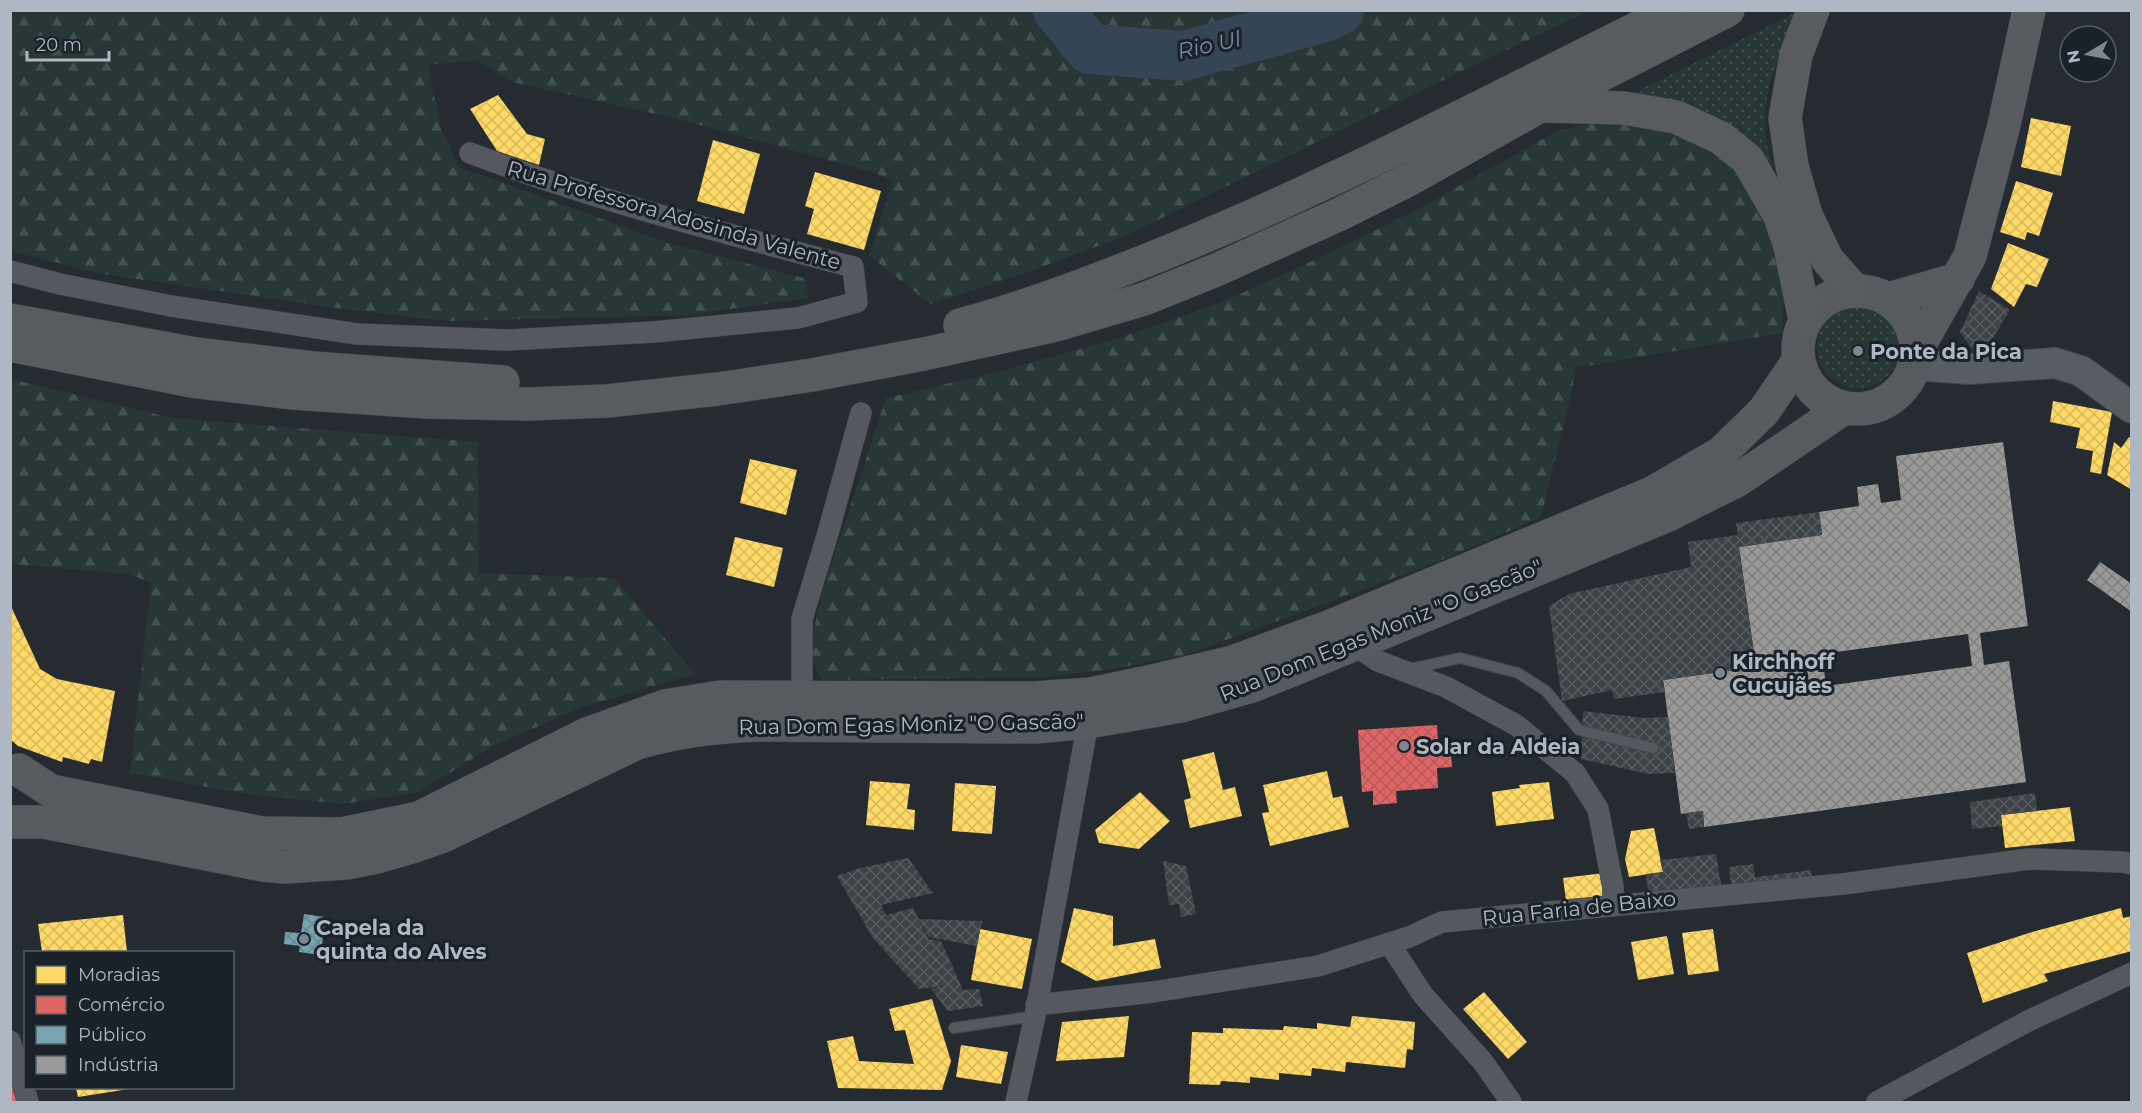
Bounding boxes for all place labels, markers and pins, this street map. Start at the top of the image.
place label: Ponte da Pica [1870,339,2022,364]
marker: Ponte da Pica [1851,344,1865,358]
place label: Kirchhoff Cucujães [1732,649,1835,698]
marker: Kirchhoff Cucujães [1713,666,1727,680]
place label: Solar da Aldeia [1416,734,1580,759]
marker: Solar da Aldeia [1397,739,1411,753]
place label: Capela da quinta do Alves [316,915,487,964]
marker: Capela da quinta do Alves [297,932,311,946]

